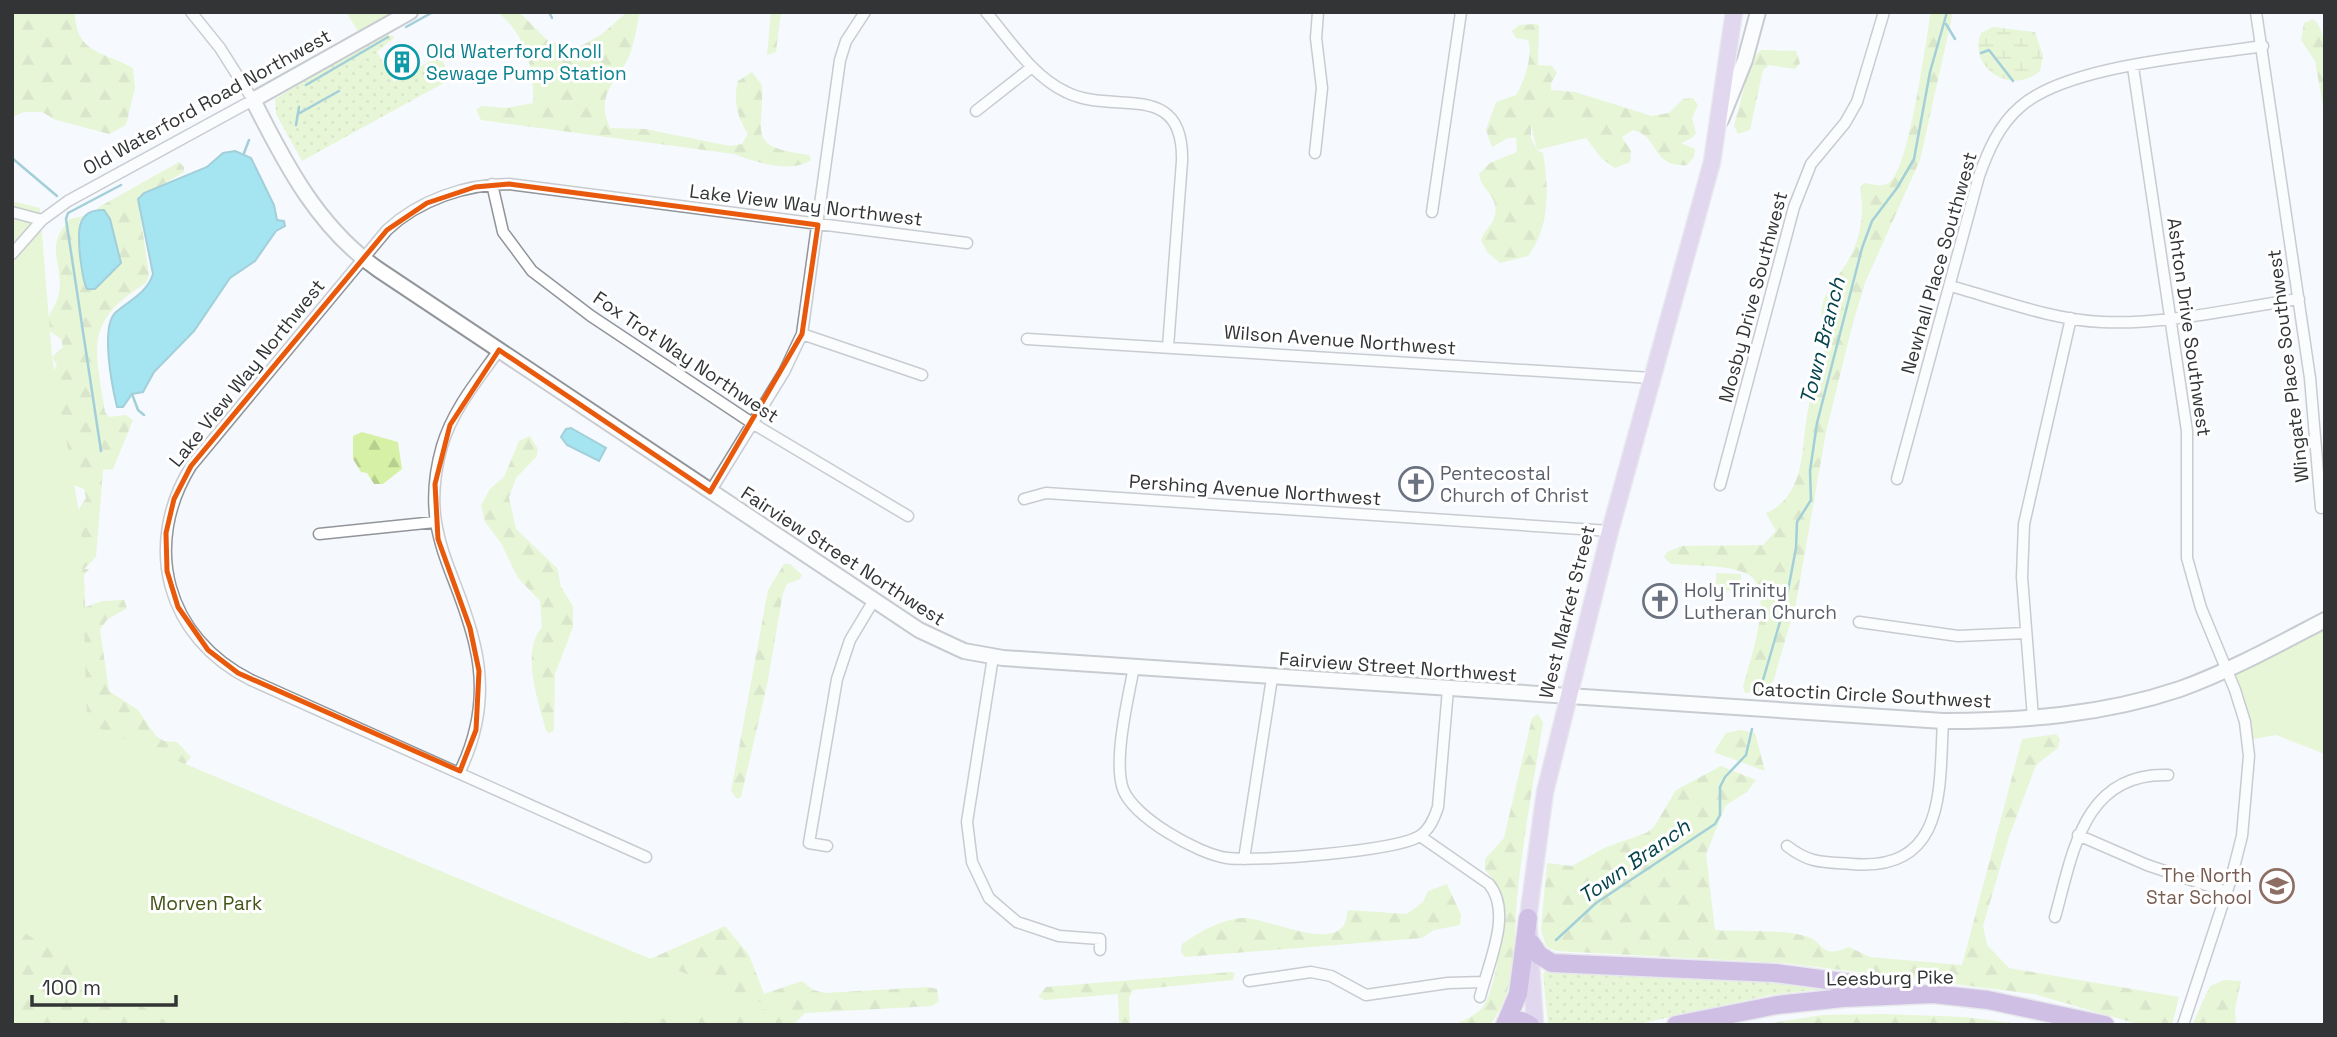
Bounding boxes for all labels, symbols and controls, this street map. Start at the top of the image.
street label: Old Waterford Road Northwest [79,23,335,181]
place label: Old Waterford Knoll Sewage Pump Station [426,39,627,86]
building icon: Old Waterford Knoll Sewage Pump Station [383,43,421,81]
street label: Newhall Place Southwest [1895,149,1983,377]
street label: Lake View Way Northwest [688,178,924,232]
street label: Mosby Drive Southwest [1713,189,1793,405]
street label: Ashton Drive Southwest [2161,216,2217,438]
street label: Wingate Place Southwest [2261,248,2315,484]
street label: Lake View Way Northwest [163,274,331,472]
water label: Town Branch [1793,274,1851,407]
street label: Fox Trot Way Northwest [588,286,784,428]
street label: Wilson Avenue Northwest [1223,319,1457,361]
place label: Pentecostal Church of Christ [1440,461,1589,508]
church icon: Pentecostal Church of Christ [1397,465,1435,503]
street label: Pershing Avenue Northwest [1128,469,1382,511]
street label: Fairview Street Northwest [736,481,950,631]
street label: West Market Street [1533,523,1601,701]
place label: Holy Trinity Lutheran Church [1684,578,1837,625]
church icon: Holy Trinity Lutheran Church [1641,582,1679,620]
street label: Fairview Street Northwest [1278,646,1518,688]
street label: Catoctin Circle Southwest [1752,676,1992,714]
water label: Town Branch [1573,812,1696,909]
place label: The North Star School [2146,863,2252,910]
school or university icon: The North Star School [2258,867,2296,905]
park label: Morven Park [150,891,262,916]
scale bar [32,964,175,1008]
street label: Leesburg Pike [1826,964,1954,992]
text: 100 m [42,974,101,1001]

